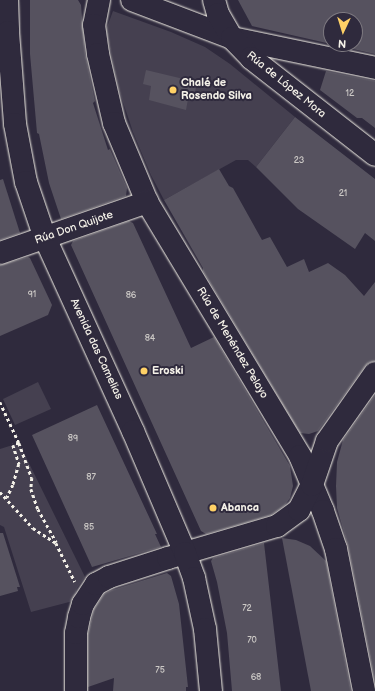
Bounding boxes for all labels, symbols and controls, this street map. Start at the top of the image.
north arrow [323,12,363,52]
text: N [338,37,347,50]
street label: Rúa de López Mora [244,49,328,121]
place label: Chalé de Rosendo Silva [181,77,252,103]
marker: Chalé de Rosendo Silva [168,85,178,95]
house number: 12 [346,89,354,99]
house number: 23 [294,156,304,166]
house number: 21 [339,189,347,199]
street label: Rúa Don Quijote [33,208,115,248]
street label: Rúa de Menéndez Pelayo [194,285,270,401]
house number: 91 [28,290,36,300]
house number: 86 [126,291,136,301]
street label: Avenida das Camelias [67,296,125,402]
house number: 84 [145,334,155,344]
place label: Eroski [152,364,183,378]
marker: Eroski [139,366,149,376]
house number: 89 [68,434,78,444]
house number: 87 [86,473,96,483]
place label: Abanca [221,501,259,515]
marker: Abanca [208,503,218,513]
house number: 85 [84,523,94,533]
house number: 72 [242,604,252,614]
house number: 70 [247,636,257,646]
house number: 75 [155,666,165,676]
house number: 68 [251,673,261,683]

